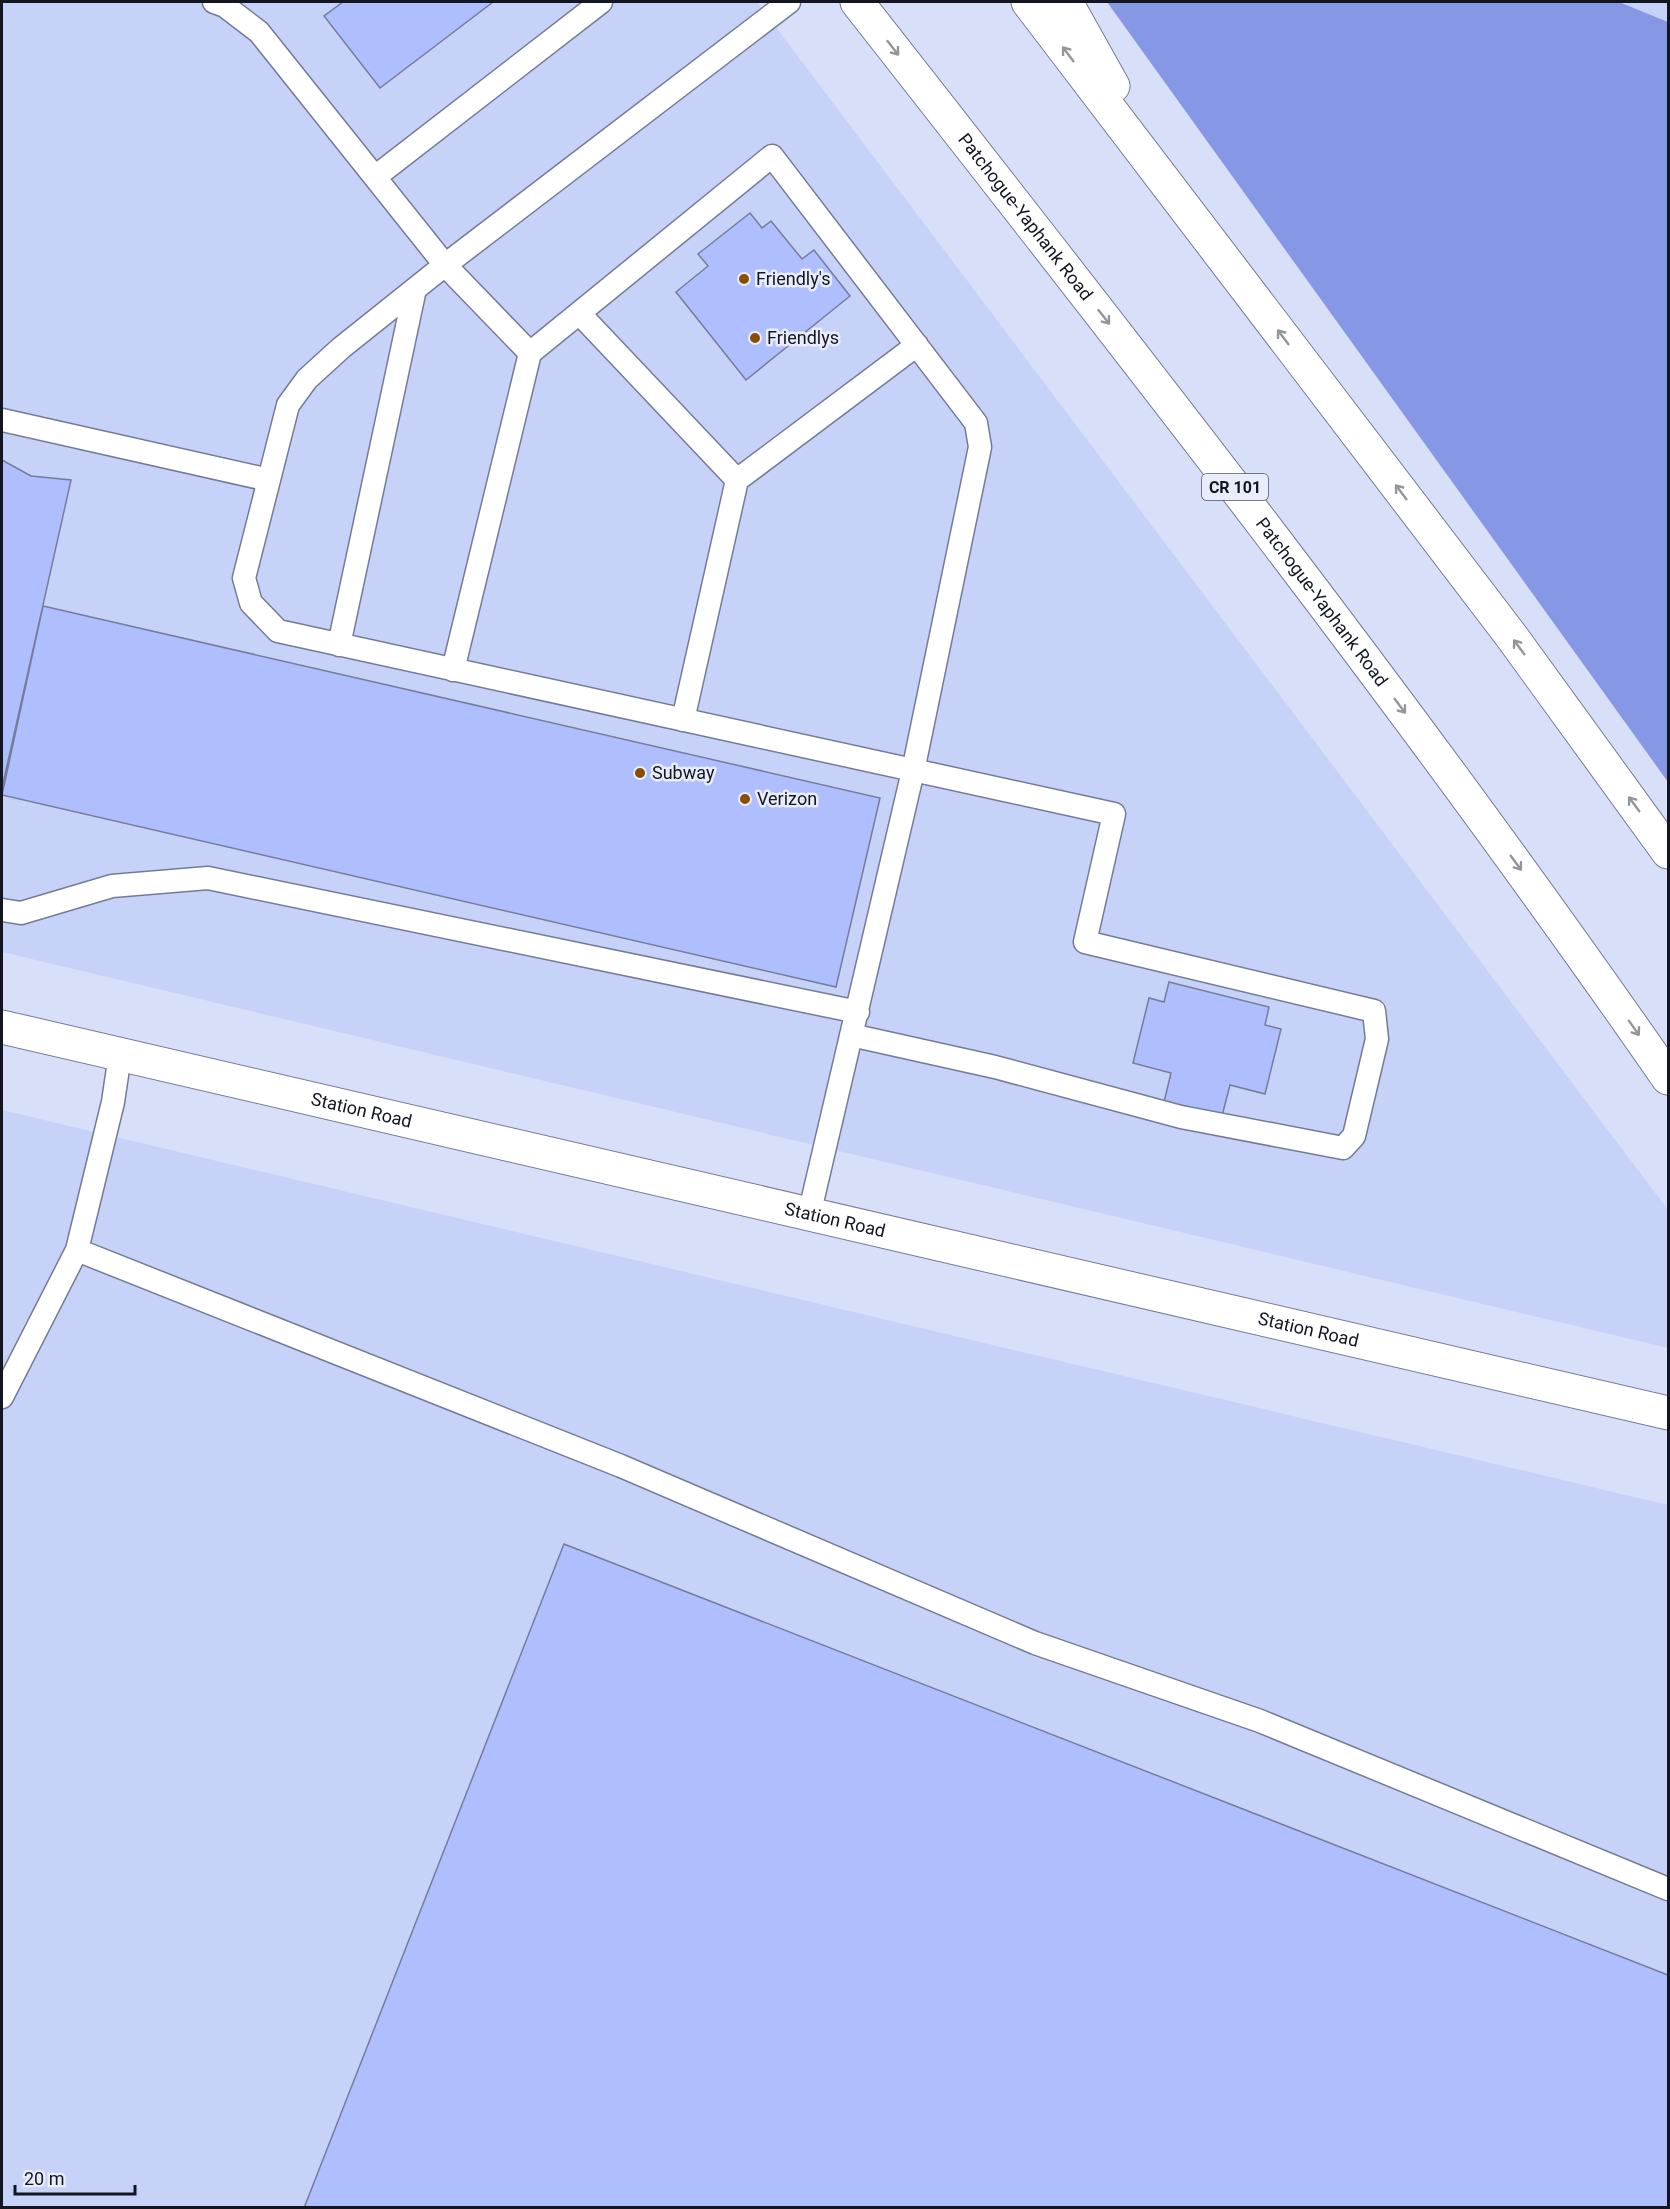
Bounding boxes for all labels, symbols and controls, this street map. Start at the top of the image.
one-way arrow [887,39,900,55]
one-way arrow [1062,47,1075,63]
street label: Patchogue-Yaphank Road [954,129,1097,304]
place label: Friendly's [756,268,831,289]
marker: Friendly's [737,272,751,286]
one-way arrow [1098,309,1111,325]
place label: Friendlys [767,327,839,348]
one-way arrow [1277,329,1289,345]
marker: Friendlys [748,331,762,345]
road number: CR 101 [1202,474,1268,500]
one-way arrow [1395,484,1407,500]
street label: Patchogue-Yaphank Road [1252,513,1393,690]
one-way arrow [1513,640,1525,656]
one-way arrow [1394,698,1406,714]
place label: Subway [652,762,715,783]
marker: Subway [633,766,647,780]
place label: Verizon [757,788,817,809]
marker: Verizon [738,792,752,806]
one-way arrow [1628,797,1640,813]
one-way arrow [1510,855,1522,871]
one-way arrow [1628,1020,1640,1036]
street label: Station Road [309,1088,414,1132]
street label: Station Road [783,1198,887,1241]
street label: Station Road [1256,1307,1361,1351]
scale bar [15,2158,135,2196]
text: 20 m [24,2168,64,2189]

